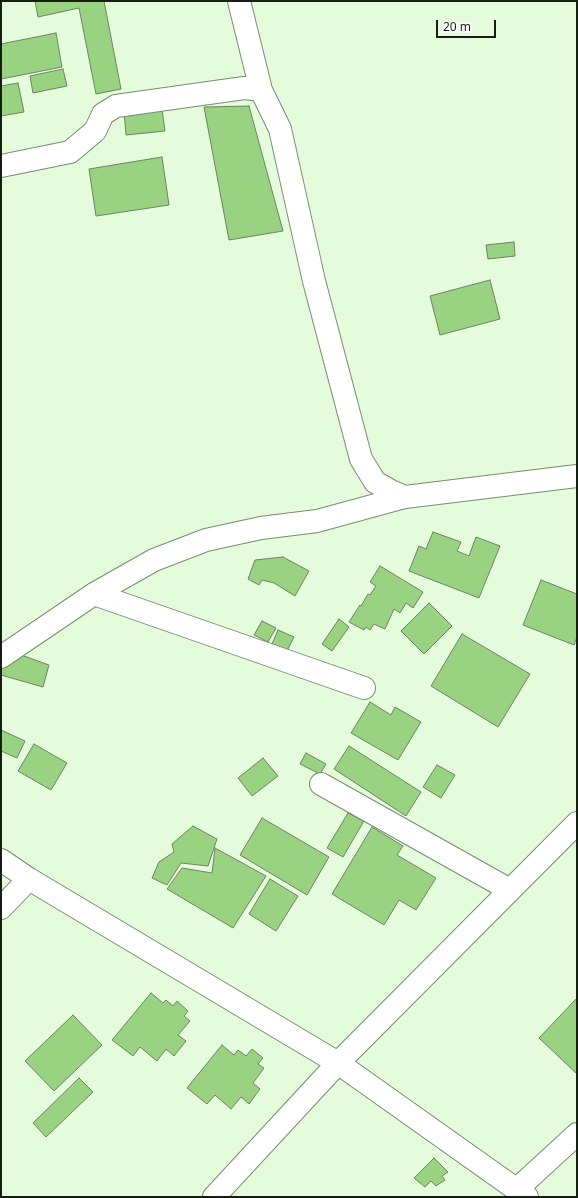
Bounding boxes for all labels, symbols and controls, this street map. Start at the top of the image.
scale bar [438,12,498,38]
text: 20 m [443,18,471,35]

